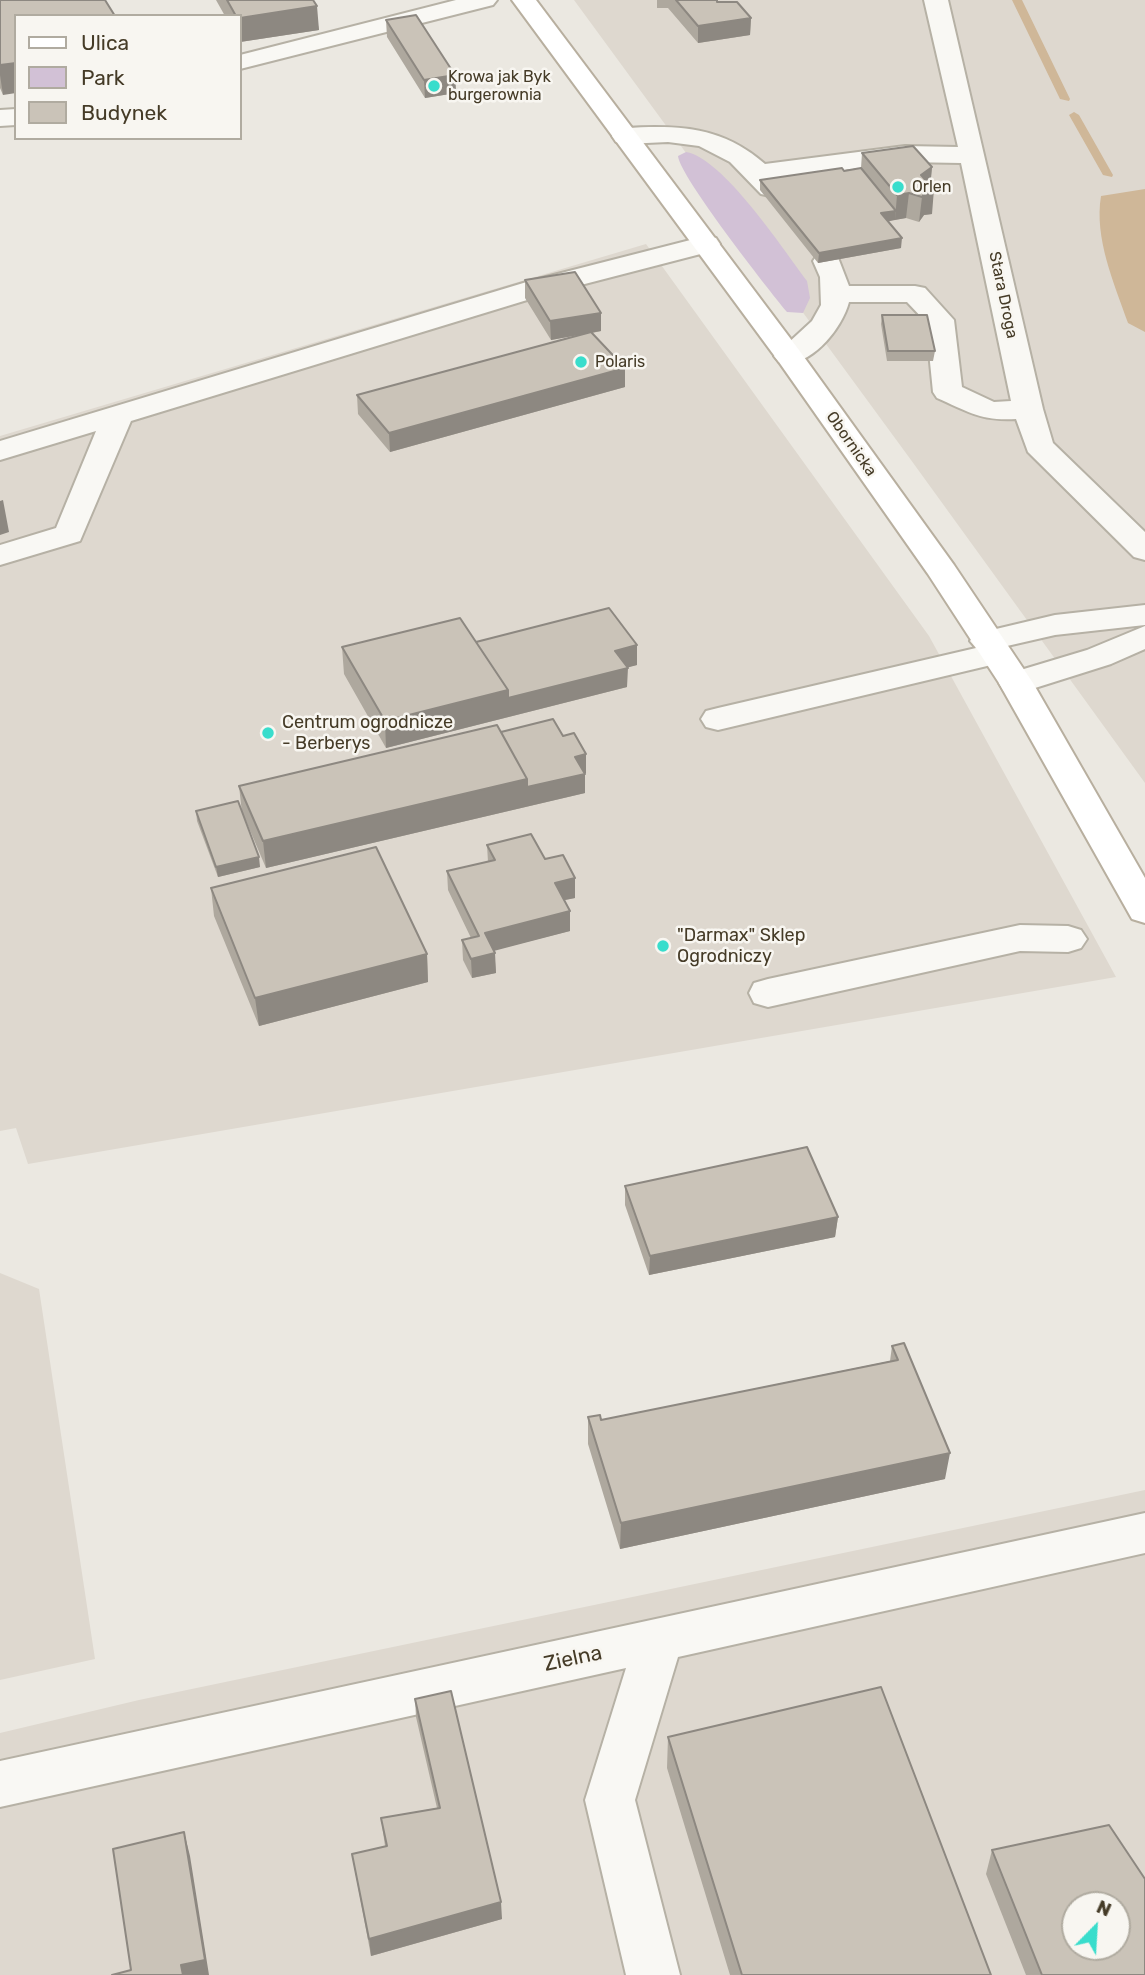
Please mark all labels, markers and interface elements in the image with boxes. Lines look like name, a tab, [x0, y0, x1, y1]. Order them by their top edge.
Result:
legend	[14, 14, 242, 140]
text: Ulica	[81, 30, 129, 55]
text: Park	[81, 65, 125, 90]
place label: Krowa jak Byk burgerownia	[448, 67, 551, 105]
marker: Krowa jak Byk burgerownia	[426, 78, 442, 94]
text: Budynek	[81, 100, 167, 125]
place label: Orlen	[912, 177, 951, 197]
marker: Orlen	[890, 179, 906, 195]
street label: Stara Droga	[984, 250, 1022, 340]
place label: Polaris	[595, 352, 645, 372]
marker: Polaris	[573, 354, 589, 370]
street label: Obornicka	[822, 408, 880, 480]
place label: Centrum ogrodnicze - Berberys	[282, 712, 453, 754]
marker: Centrum ogrodnicze - Berberys	[260, 725, 276, 741]
place label: "Darmax" Sklep Ogrodniczy	[677, 925, 805, 968]
marker: "Darmax" Sklep Ogrodniczy	[655, 938, 671, 954]
street label: Zielna	[542, 1641, 604, 1677]
north arrow	[1061, 1891, 1131, 1961]
text: N	[1093, 1895, 1115, 1921]

